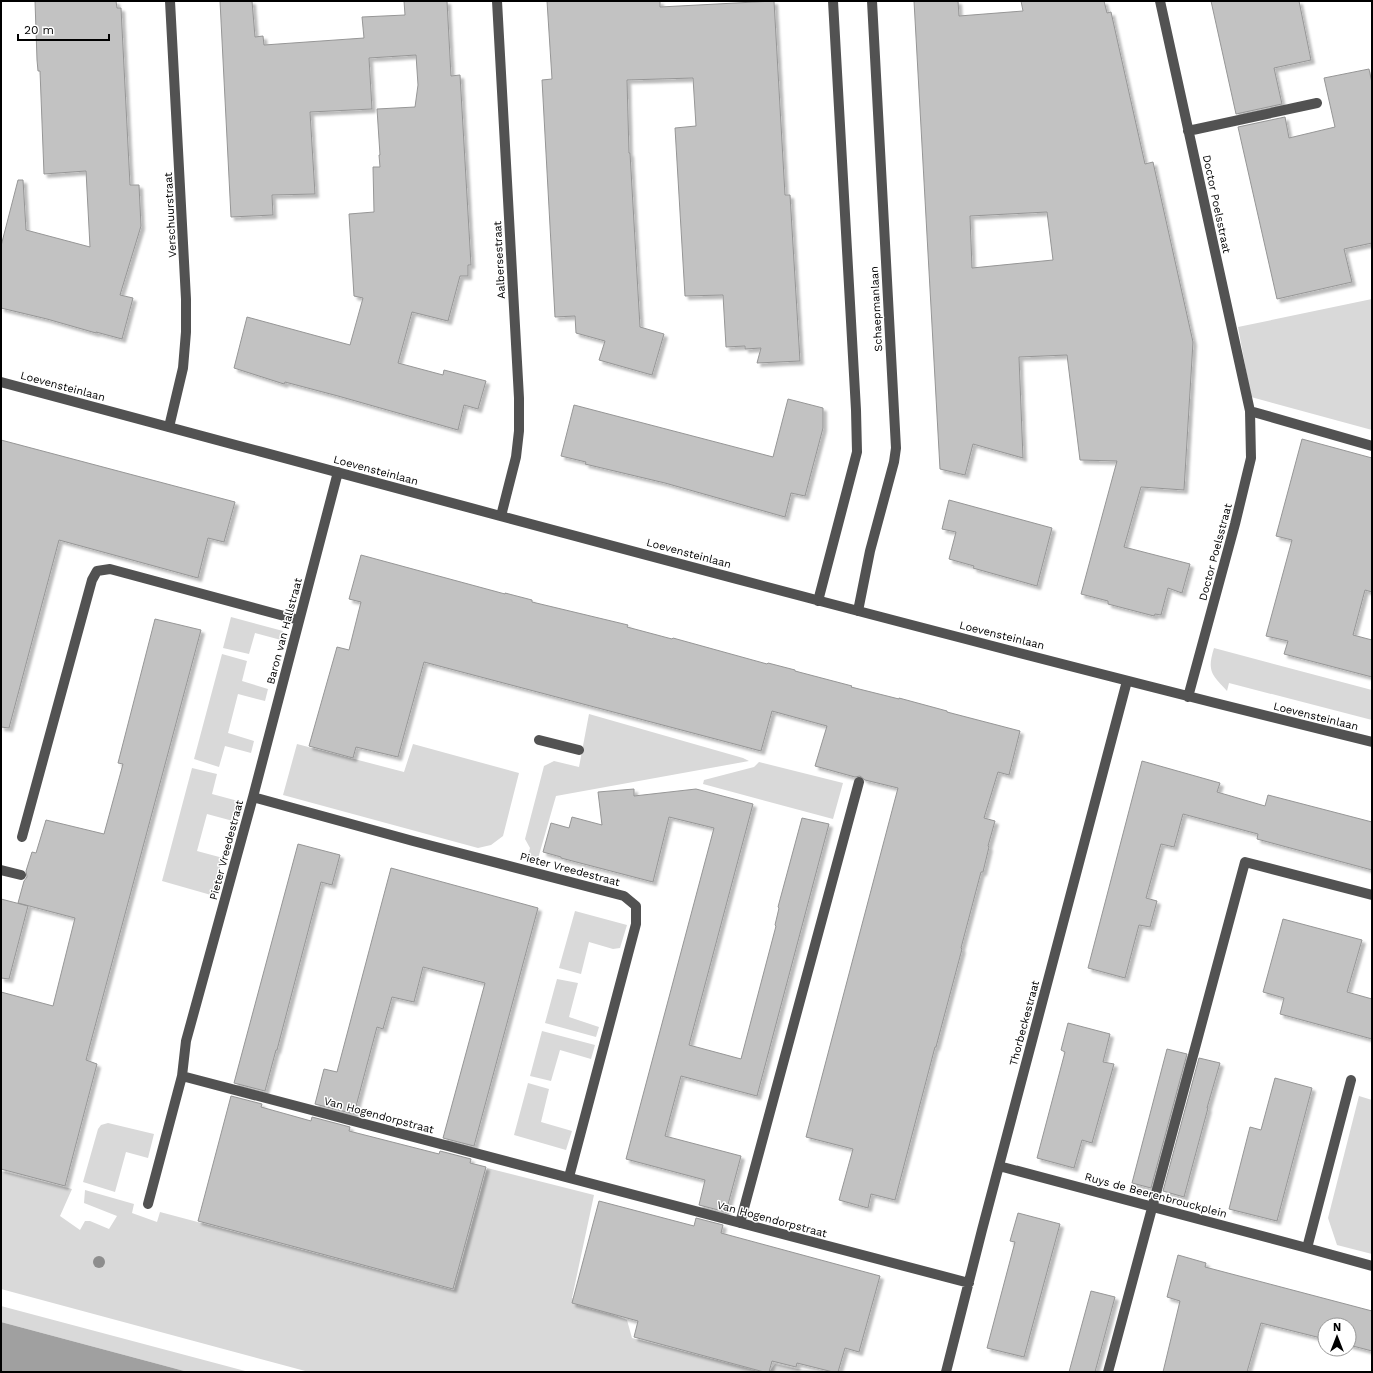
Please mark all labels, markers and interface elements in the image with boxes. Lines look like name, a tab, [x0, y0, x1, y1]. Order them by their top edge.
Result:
scale bar	[18, 16, 109, 42]
text: 20 m	[24, 23, 54, 37]
street label: Doctor Poelsstraat	[1200, 154, 1233, 255]
street label: Verschuurstraat	[162, 172, 179, 258]
street label: Aalbersestraat	[491, 220, 508, 299]
street label: Schaepmanlaan	[868, 266, 885, 352]
street label: Loevensteinlaan	[19, 369, 107, 404]
street label: Loevensteinlaan	[332, 453, 420, 488]
street label: Doctor Poelsstraat	[1196, 502, 1235, 602]
street label: Loevensteinlaan	[645, 536, 733, 571]
street label: Baron van Hallstraat	[264, 576, 305, 686]
street label: Loevensteinlaan	[958, 619, 1046, 652]
street label: Loevensteinlaan	[1272, 700, 1360, 733]
street label: Pieter Vreedestraat	[207, 798, 246, 902]
street label: Pieter Vreedestraat	[518, 850, 622, 889]
street label: Thorbeckestraat	[1007, 979, 1042, 1067]
street label: Van Hogendorpstraat	[322, 1095, 436, 1137]
street label: Ruys de Beerenbrouckplein	[1083, 1170, 1228, 1221]
street label: Van Hogendorpstraat	[715, 1199, 829, 1241]
north arrow	[1317, 1317, 1357, 1357]
text: N	[1333, 1321, 1341, 1334]

